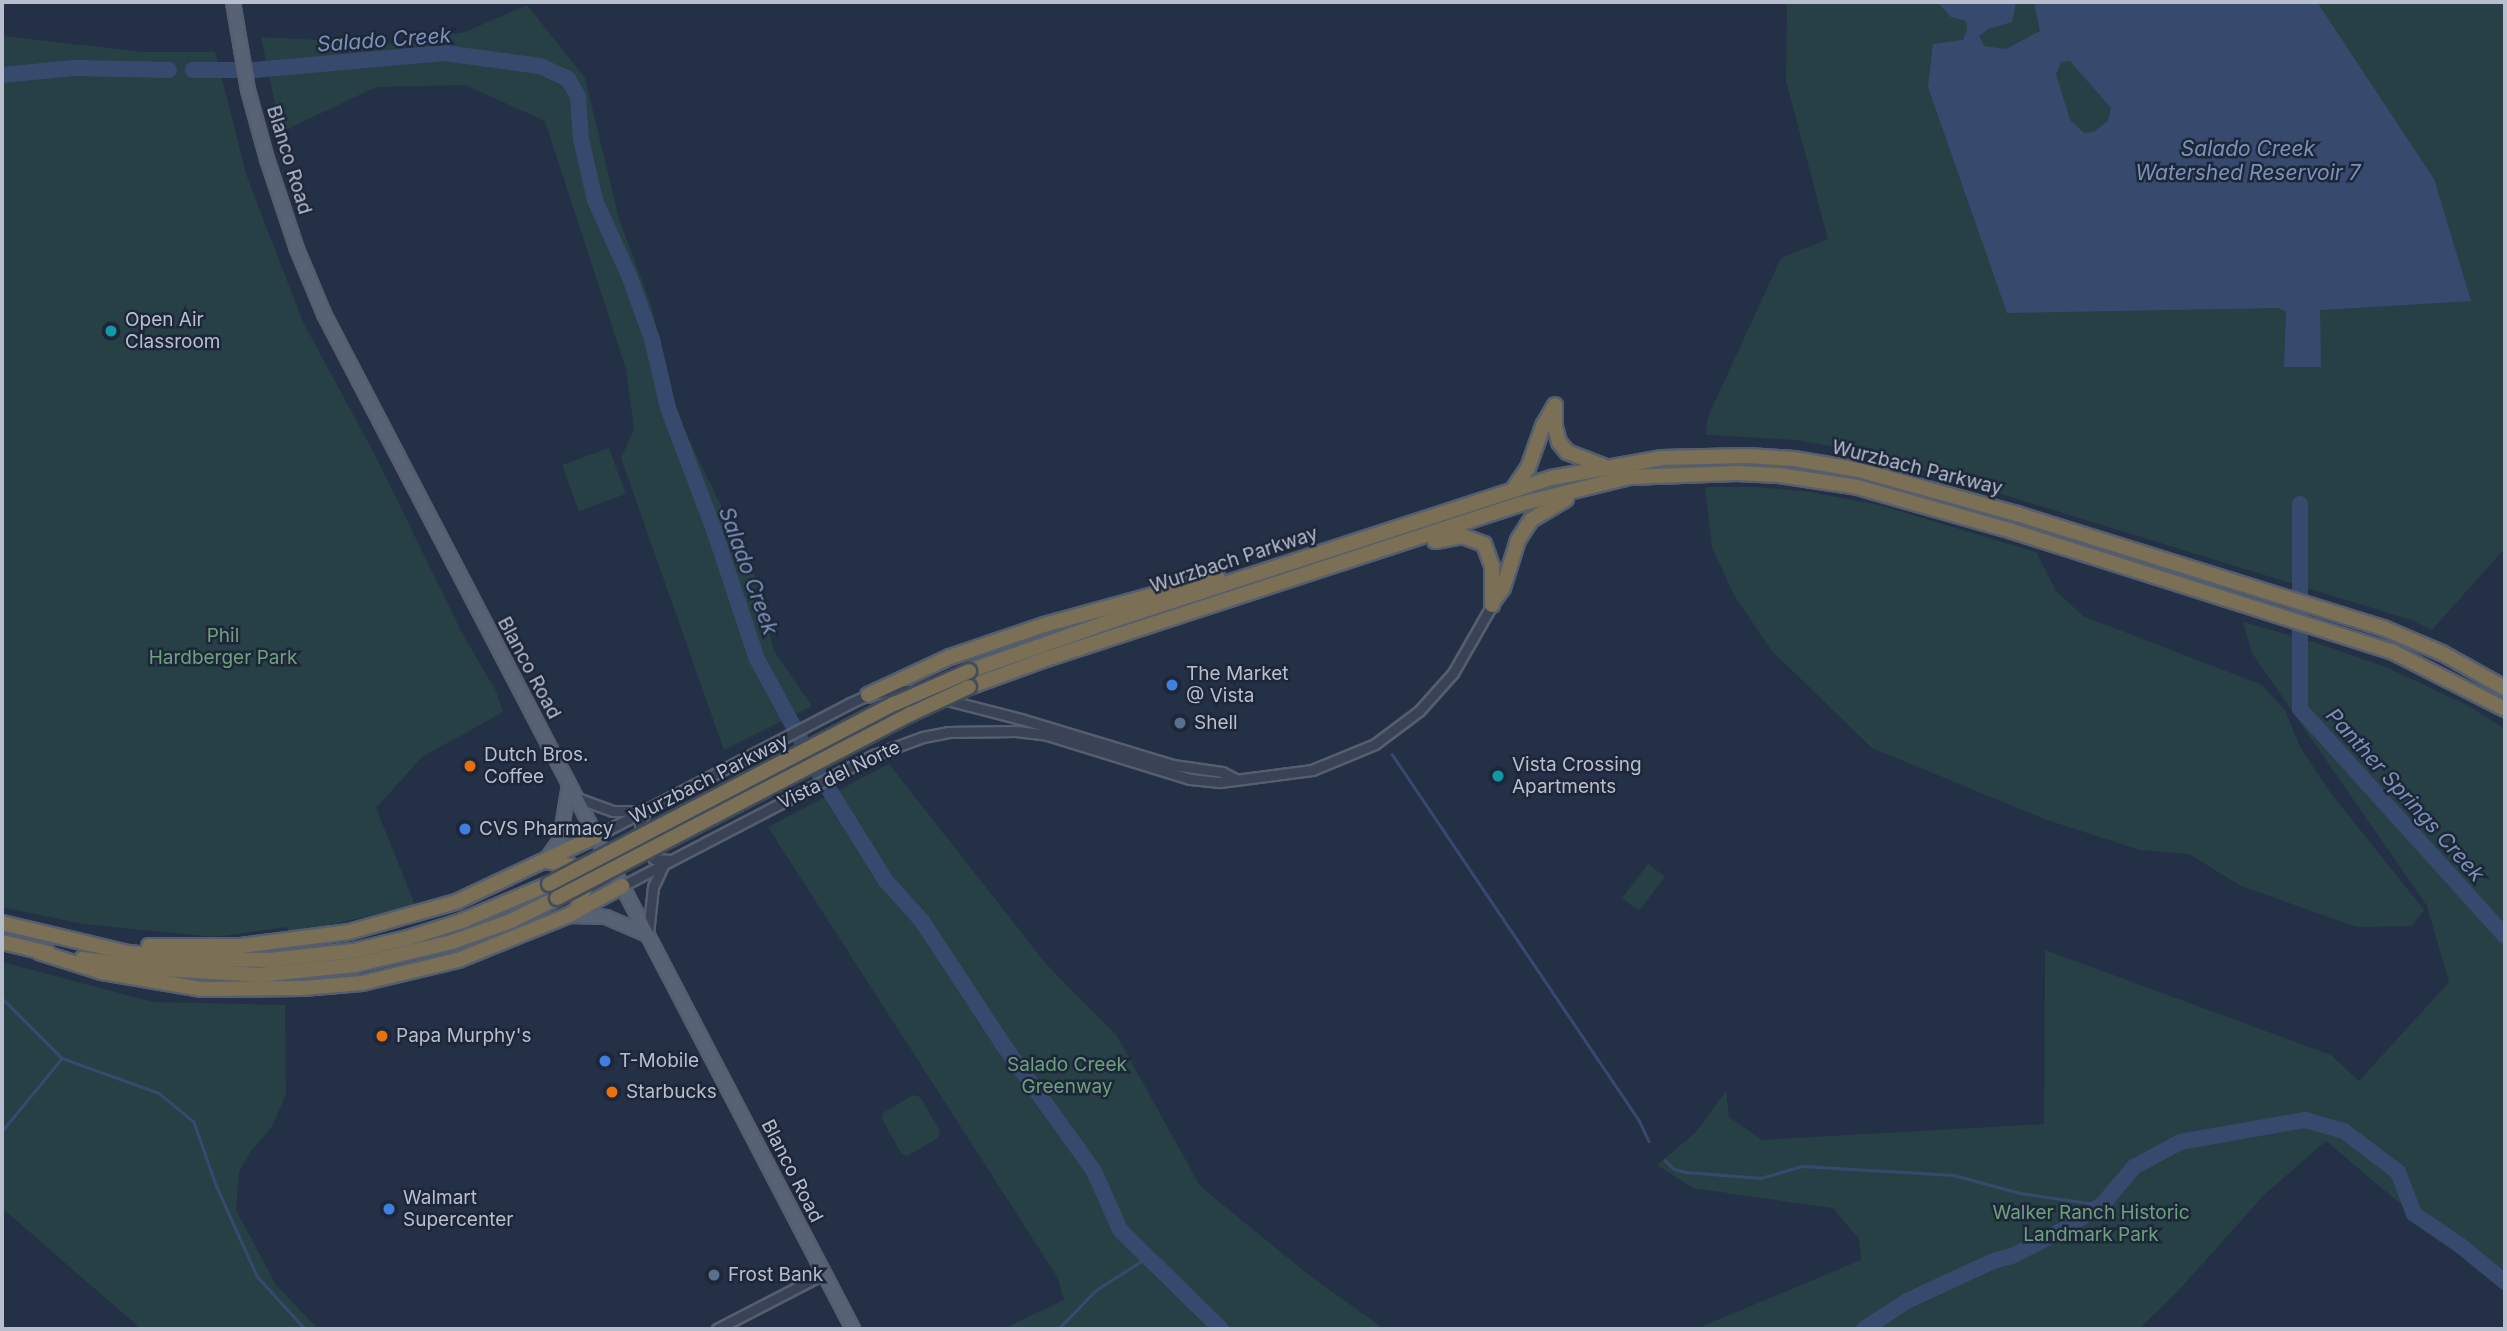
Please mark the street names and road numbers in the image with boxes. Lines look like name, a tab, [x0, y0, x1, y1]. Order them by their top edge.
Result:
street label: Blanco Road	[262, 103, 316, 217]
street label: Wurzbach Parkway	[1829, 436, 2005, 500]
street label: Wurzbach Parkway	[1147, 522, 1321, 598]
street label: Blanco Road	[493, 613, 565, 723]
street label: Wurzbach Parkway	[626, 729, 792, 829]
street label: Vista del Norte	[774, 736, 904, 814]
street label: Blanco Road	[756, 1116, 828, 1226]

